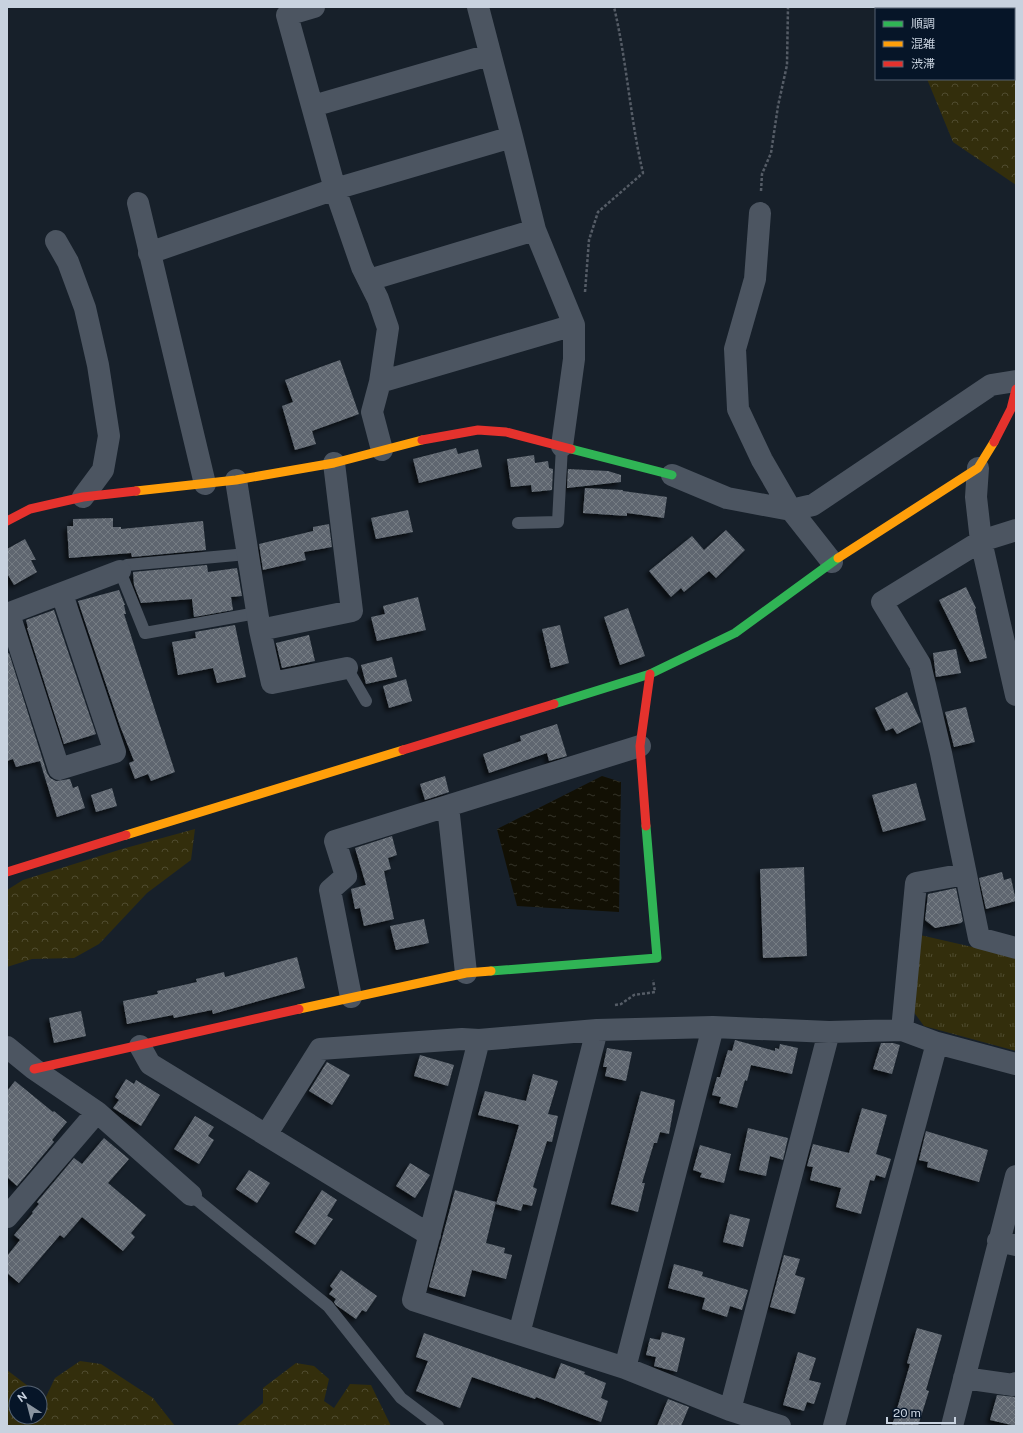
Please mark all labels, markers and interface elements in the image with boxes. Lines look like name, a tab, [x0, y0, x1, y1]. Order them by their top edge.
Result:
legend	[875, 8, 1015, 80]
text: 順調	[911, 17, 935, 31]
text: 混雑	[911, 37, 935, 51]
text: 渋滞	[911, 57, 935, 71]
north arrow	[8, 1385, 48, 1425]
text: N	[15, 1390, 29, 1404]
scale bar	[887, 1399, 955, 1425]
text: 20 m	[893, 1406, 921, 1420]

